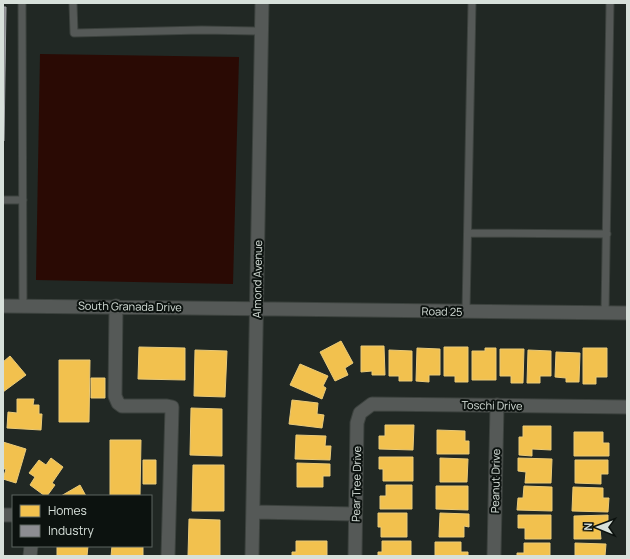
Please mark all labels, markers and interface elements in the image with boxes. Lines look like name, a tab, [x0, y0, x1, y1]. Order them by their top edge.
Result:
street label: Almond Avenue	[249, 239, 265, 318]
street label: South Granada Drive	[78, 298, 183, 314]
street label: Road 25	[421, 303, 463, 319]
street label: Toschi Drive	[461, 397, 523, 413]
street label: Pear Tree Drive	[348, 445, 364, 522]
street label: Peanut Drive	[487, 448, 503, 513]
legend	[12, 495, 152, 547]
text: Homes	[48, 502, 87, 519]
north arrow	[578, 507, 618, 547]
text: Industry	[48, 522, 94, 539]
text: N	[580, 523, 595, 531]

